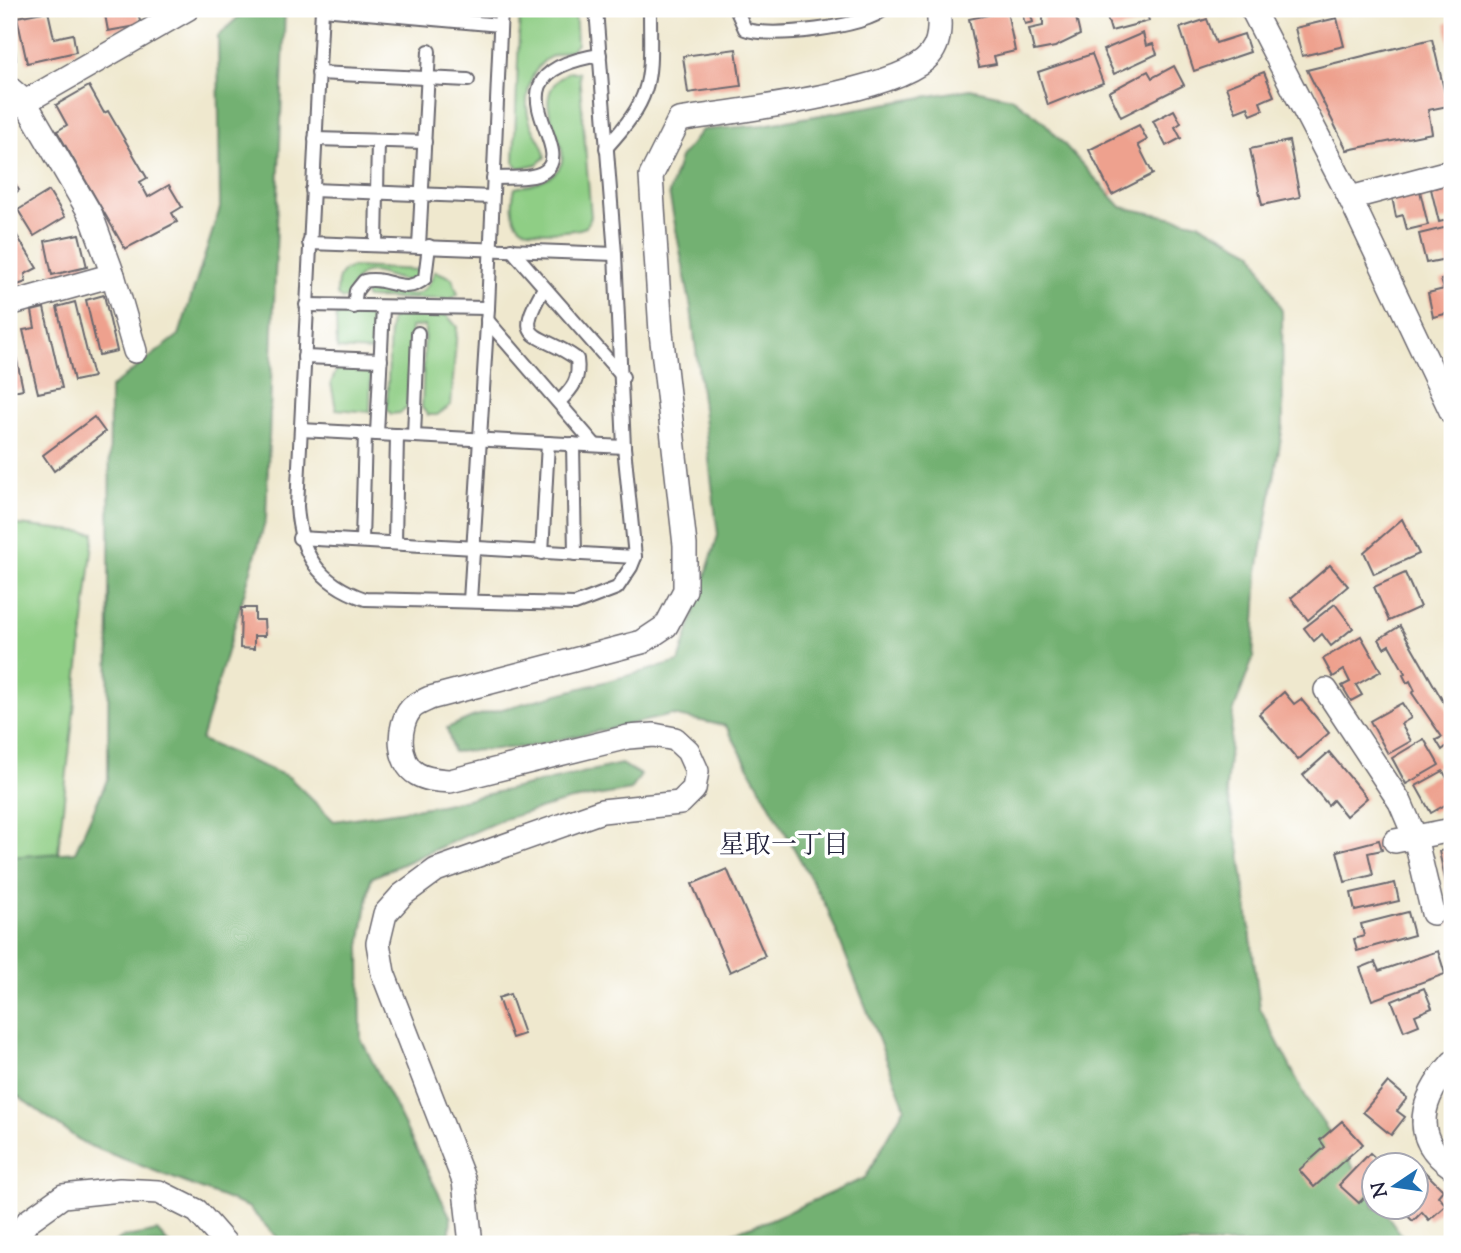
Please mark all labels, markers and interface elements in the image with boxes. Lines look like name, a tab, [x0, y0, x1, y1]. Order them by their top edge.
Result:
district label: 星取一丁目	[719, 828, 849, 865]
north arrow	[1360, 1152, 1430, 1222]
text: N	[1366, 1179, 1396, 1200]

